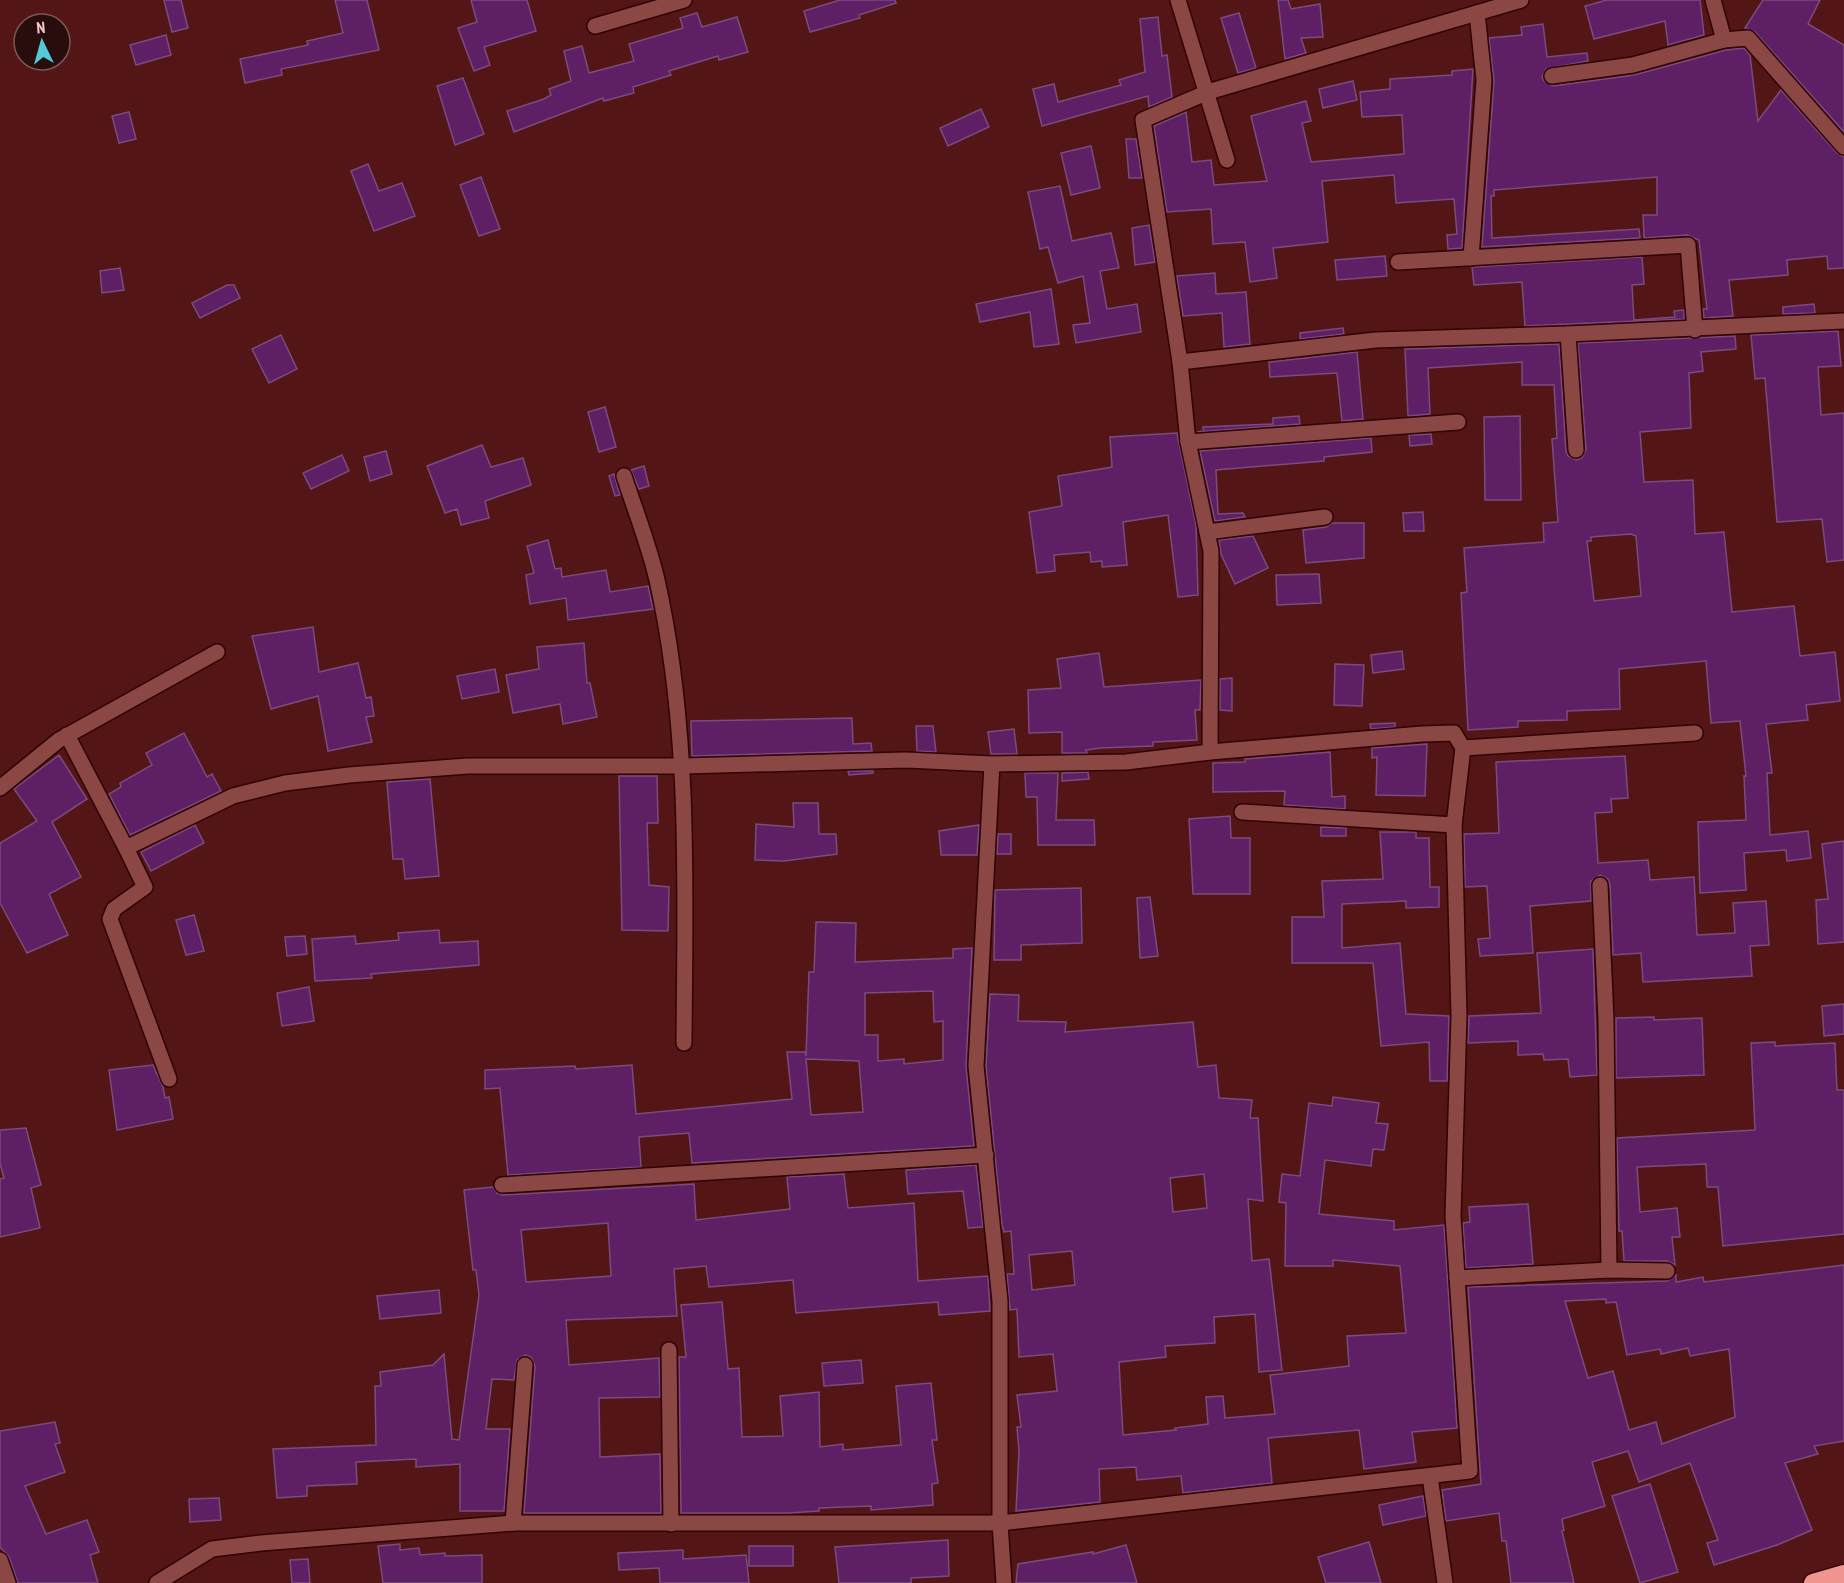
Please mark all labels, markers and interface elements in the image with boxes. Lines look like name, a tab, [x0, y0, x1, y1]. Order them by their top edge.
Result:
north arrow	[12, 12, 72, 72]
text: N	[36, 17, 46, 37]

